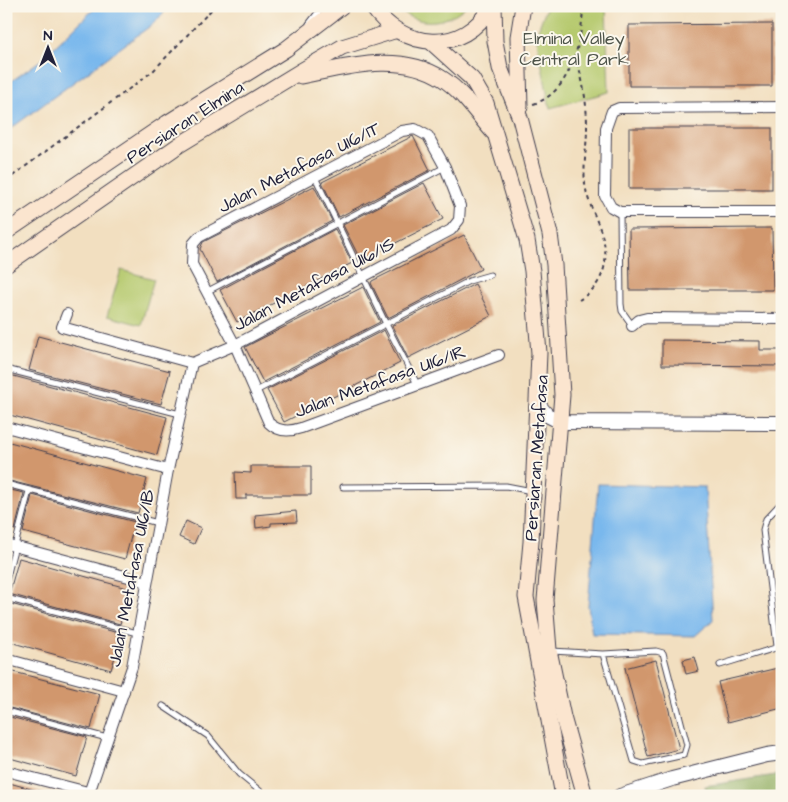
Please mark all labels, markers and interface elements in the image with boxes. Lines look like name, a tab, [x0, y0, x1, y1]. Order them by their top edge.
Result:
north arrow	[22, 22, 72, 72]
text: N	[44, 26, 53, 46]
park label: Elmina Valley Central Park	[519, 26, 629, 72]
street label: Persiaran Elmina	[122, 75, 249, 170]
street label: Jalan Metafasa U16/1T	[214, 115, 385, 219]
street label: Jalan Metafasa U16/1S	[229, 231, 399, 337]
street label: Jalan Metafasa U16/1R	[291, 339, 469, 424]
street label: Persiaran Metafasa	[518, 374, 555, 542]
street label: Jalan Metafasa U16/1B	[102, 487, 161, 669]

